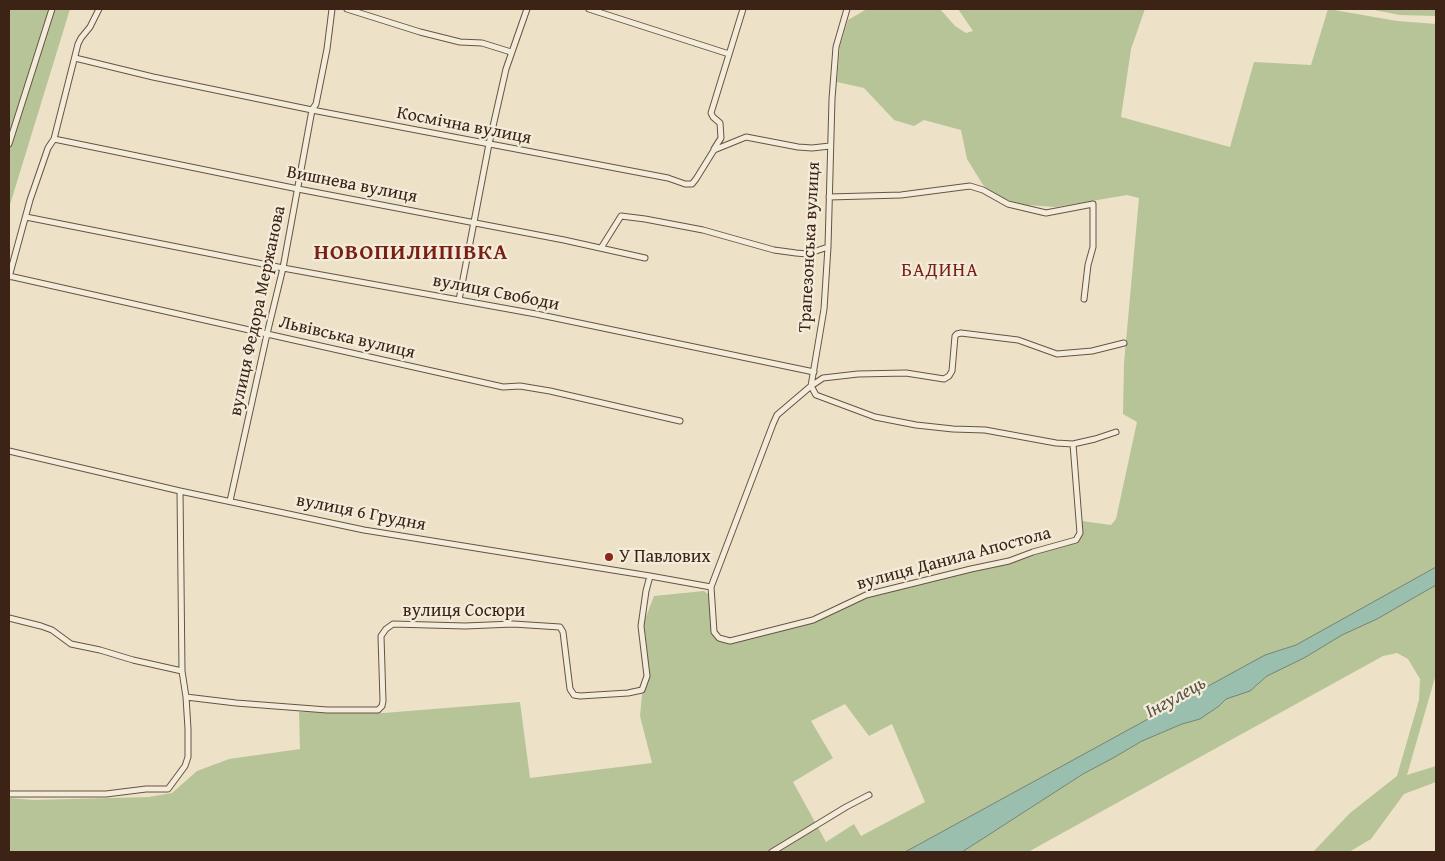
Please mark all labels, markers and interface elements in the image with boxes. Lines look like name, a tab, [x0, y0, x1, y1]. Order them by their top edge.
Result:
street label: Космічна вулиця	[395, 102, 533, 150]
street label: Трапезонська вулиця	[795, 161, 825, 333]
street label: Вишнева вулиця	[285, 162, 419, 208]
street label: вулиця Федора Мержанова	[225, 204, 291, 418]
district label: НОВОПИЛИПІВКА	[312, 240, 510, 266]
district label: БАДИНА	[901, 260, 979, 282]
street label: вулиця Свободи	[431, 270, 561, 316]
street label: Львівська вулиця	[277, 312, 417, 364]
street label: вулиця 6 Грудня	[294, 490, 428, 536]
street label: вулиця Данила Апостола	[855, 523, 1053, 595]
place label: У Павлових	[619, 546, 711, 568]
marker: У Павлових	[603, 551, 615, 563]
street label: вулиця Сосюри	[403, 600, 525, 622]
water label: Інгулець	[1142, 672, 1210, 724]

